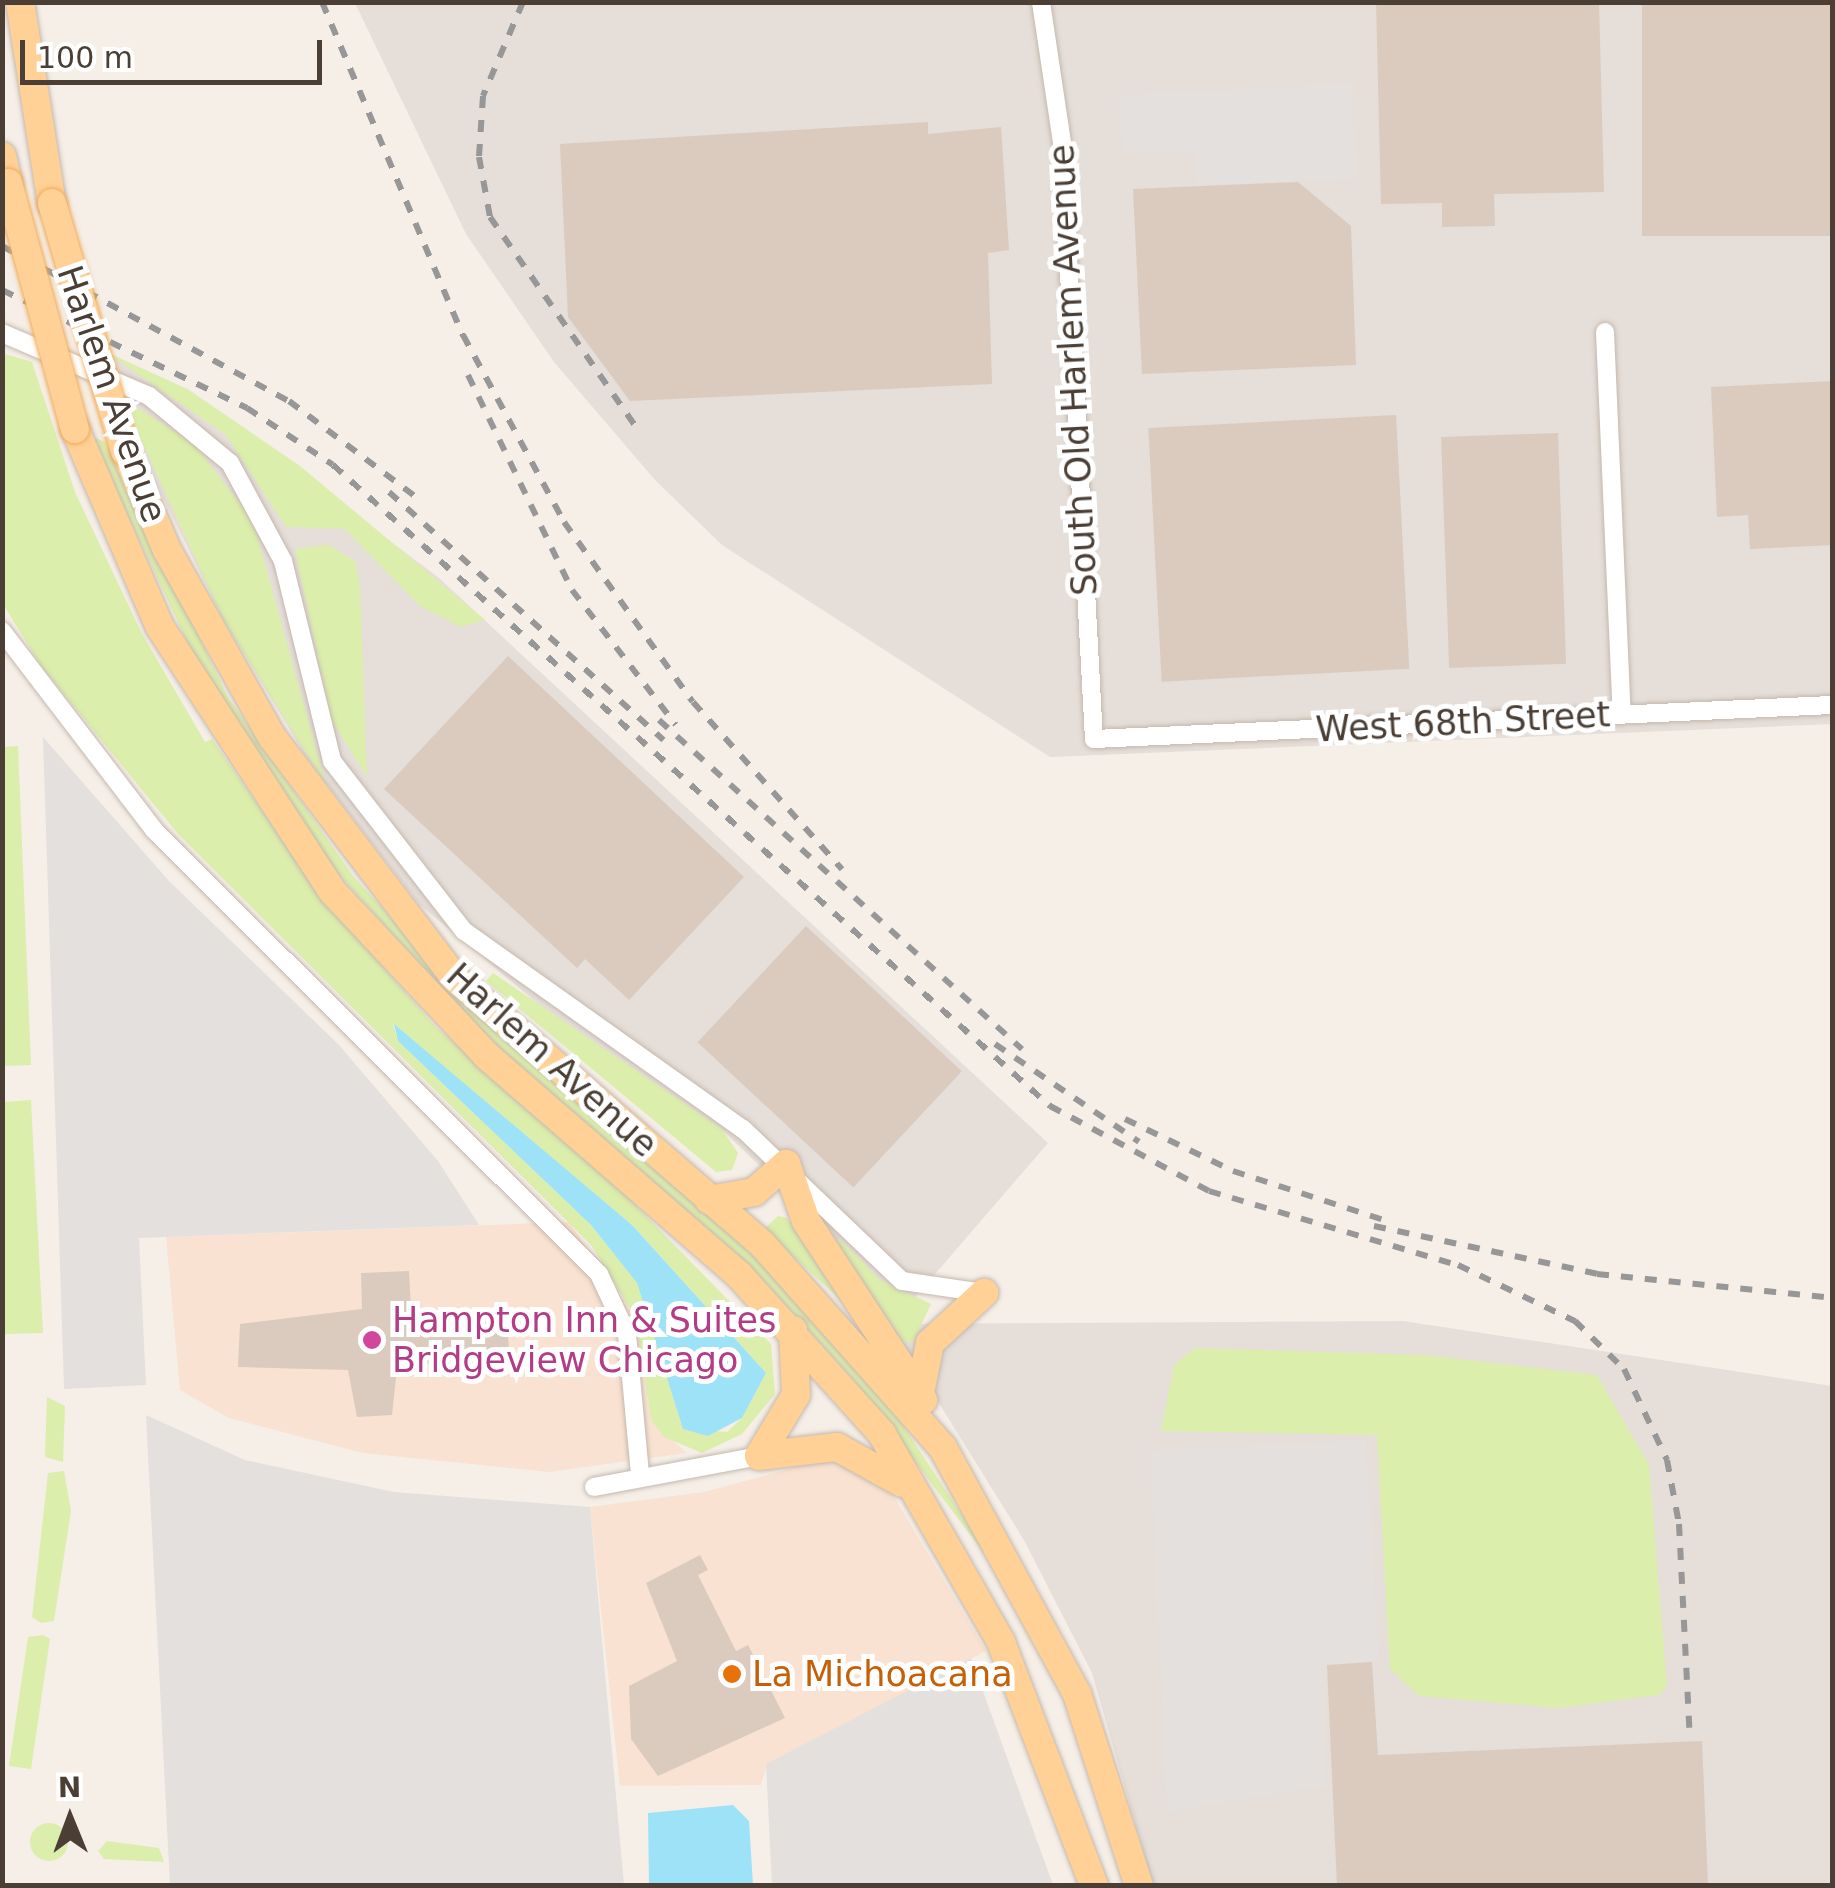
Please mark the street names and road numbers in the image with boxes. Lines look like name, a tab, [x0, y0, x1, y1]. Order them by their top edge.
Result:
street label: South Old Harlem Avenue	[1040, 143, 1106, 597]
street label: Harlem Avenue	[48, 260, 176, 528]
street label: West 68th Street	[1315, 693, 1611, 751]
street label: Harlem Avenue	[438, 955, 666, 1165]

